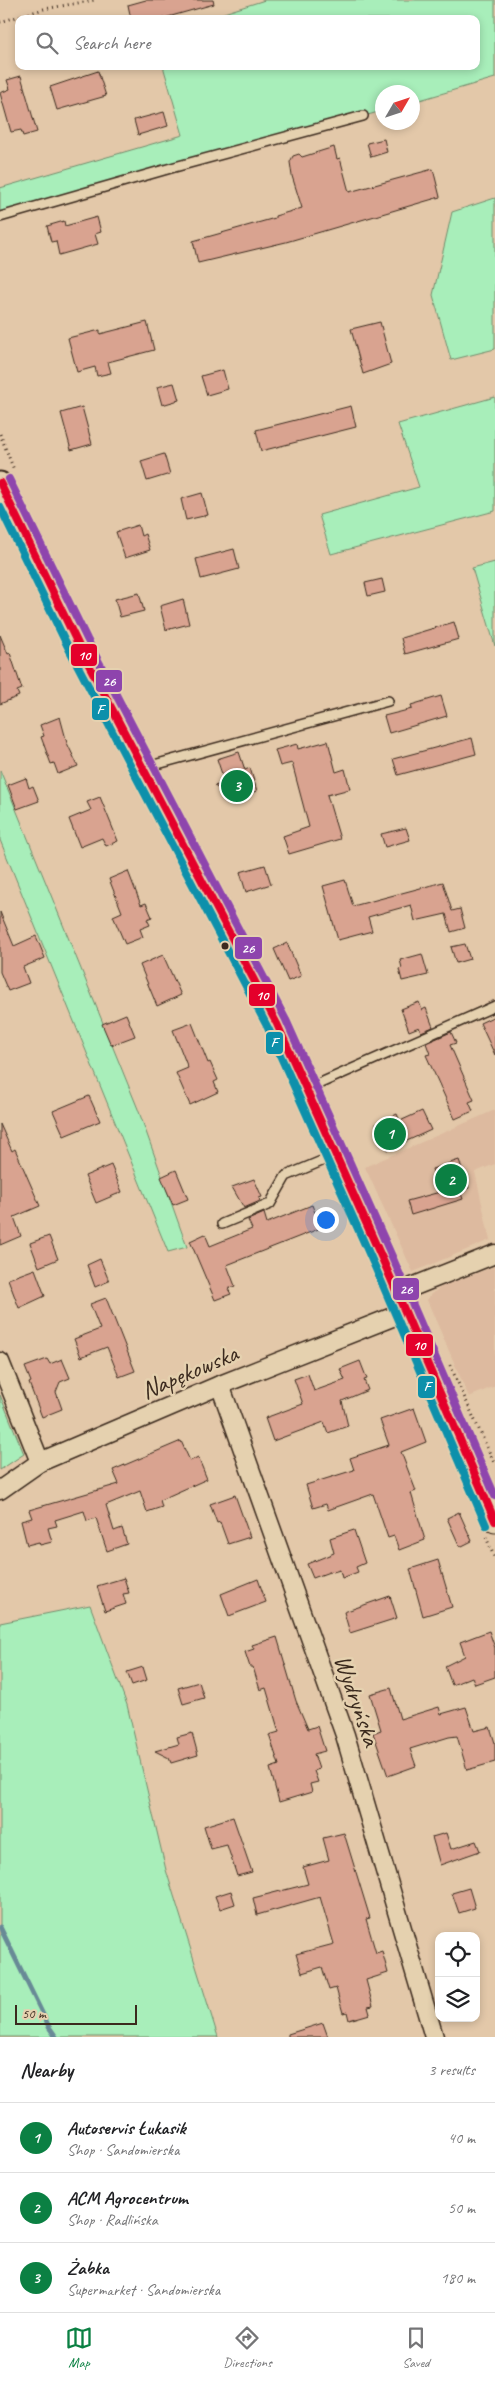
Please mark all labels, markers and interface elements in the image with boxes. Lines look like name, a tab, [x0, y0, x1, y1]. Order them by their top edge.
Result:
search box	[15, 15, 480, 70]
icon: search	[33, 29, 61, 57]
text: Search here	[73, 31, 150, 55]
north arrow	[375, 85, 420, 130]
line badge: 10	[70, 643, 98, 667]
text: 10	[78, 647, 92, 664]
line badge: 26	[95, 669, 123, 693]
text: 26	[103, 673, 117, 690]
line badge: F	[91, 697, 110, 721]
text: F	[97, 701, 107, 718]
pin: 3	[221, 767, 253, 805]
line badge: 26	[234, 936, 263, 960]
text: 26	[242, 940, 256, 957]
unlabelled marker	[220, 941, 230, 951]
line badge: 10	[248, 983, 276, 1007]
text: 10	[256, 987, 270, 1004]
line badge: F	[265, 1031, 284, 1055]
text: F	[271, 1034, 281, 1051]
pin: 1	[374, 1115, 406, 1153]
pin: 2	[435, 1161, 467, 1199]
your location	[313, 1207, 339, 1233]
line badge: 26	[392, 1277, 420, 1301]
text: 26	[400, 1281, 414, 1298]
line badge: 10	[405, 1333, 434, 1357]
street label: Napękowska	[136, 1336, 245, 1407]
text: 10	[413, 1337, 427, 1354]
line badge: F	[417, 1375, 436, 1399]
text: F	[424, 1378, 434, 1395]
street label: Wydryńska	[327, 1651, 388, 1752]
map controls	[435, 1932, 480, 2022]
button: locate	[435, 1932, 480, 1977]
button: layers	[435, 1977, 480, 2022]
scale bar	[15, 2002, 138, 2025]
text: 50 m	[22, 2005, 46, 2022]
text: Nearby	[20, 2057, 73, 2083]
text: 3 results	[428, 2060, 475, 2080]
text: Autoservis Łukasik	[67, 2116, 186, 2140]
text: 1	[32, 2128, 40, 2148]
text: 40 m	[448, 2128, 475, 2148]
text: Shop · Sandomierska	[67, 2140, 179, 2160]
text: ACM Agrocentrum	[67, 2186, 187, 2210]
text: 2	[32, 2198, 40, 2218]
text: 50 m	[448, 2198, 475, 2218]
text: Shop · Radlińska	[67, 2210, 158, 2230]
text: Żabka	[67, 2256, 109, 2280]
text: 3	[32, 2268, 40, 2288]
text: 180 m	[441, 2268, 475, 2288]
text: Supermarket · Sandomierska	[67, 2280, 220, 2300]
tab: Map	[65, 2324, 93, 2371]
tab: Directions	[223, 2324, 272, 2371]
tab: Saved	[402, 2324, 430, 2371]

